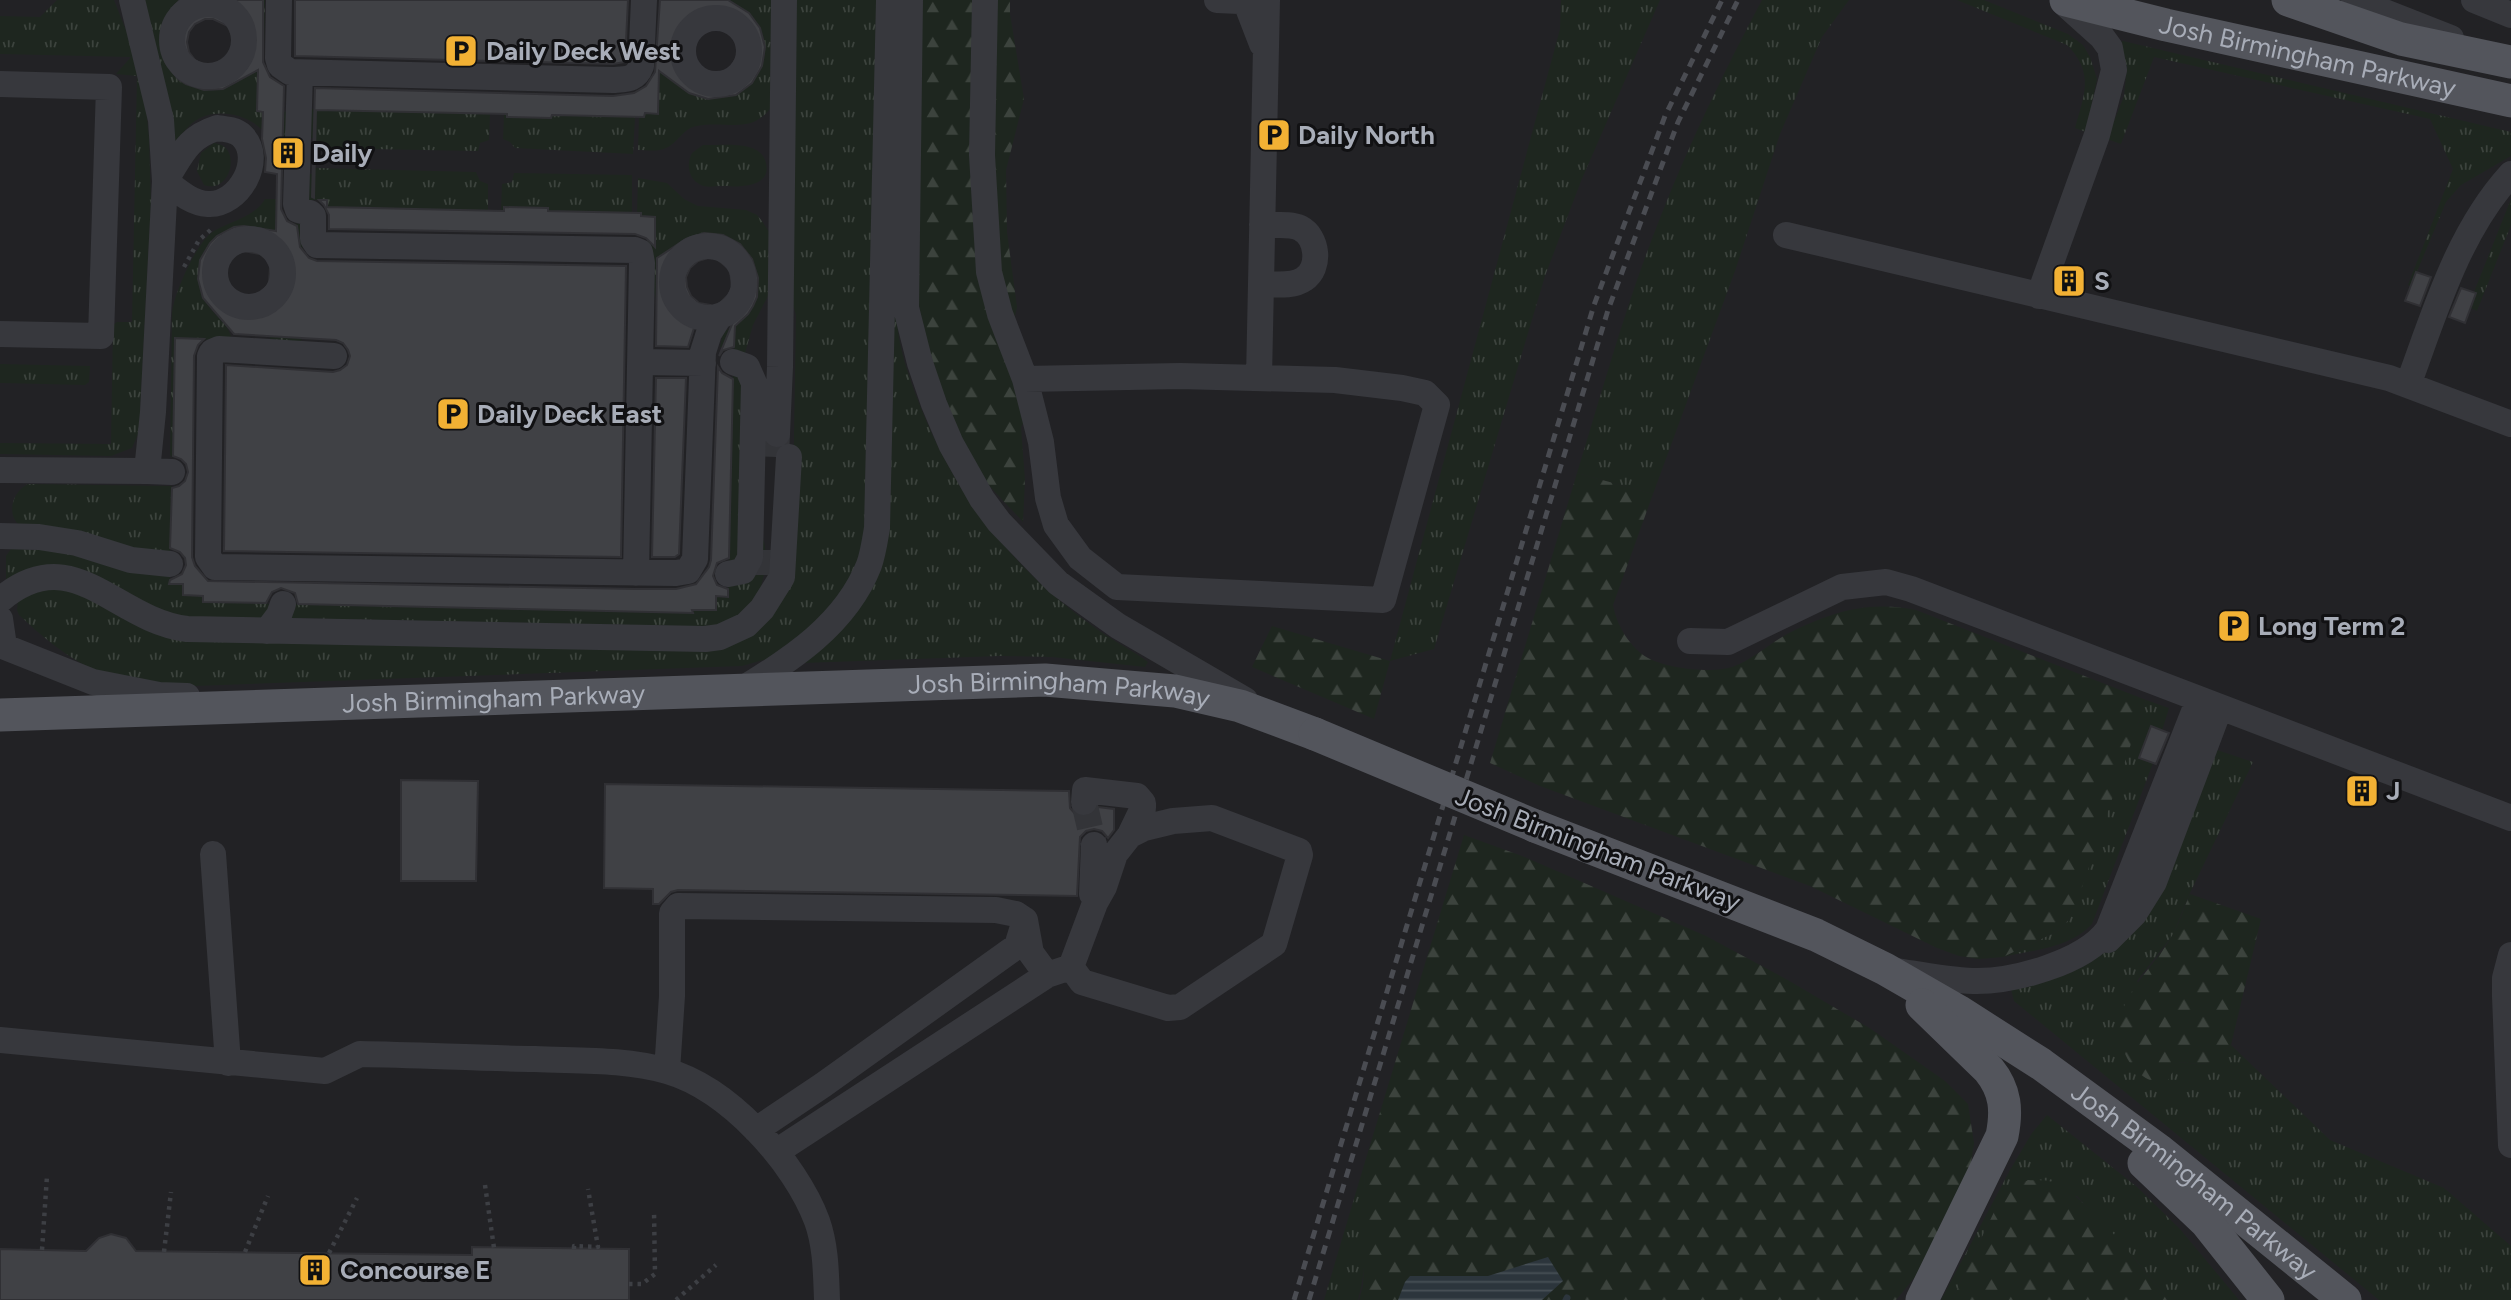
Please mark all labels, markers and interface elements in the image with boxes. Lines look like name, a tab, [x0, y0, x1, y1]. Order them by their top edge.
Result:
street label: Josh Birmingham Parkway	[2156, 8, 2459, 104]
parking icon: Daily Deck West	[442, 32, 480, 70]
place label: Daily Deck West	[486, 35, 681, 67]
parking icon: Daily North	[1255, 116, 1293, 154]
place label: Daily North	[1298, 119, 1435, 151]
building icon: Daily	[269, 134, 307, 172]
place label: Daily	[312, 137, 372, 169]
building icon: S	[2050, 262, 2088, 300]
place label: S	[2094, 265, 2110, 297]
parking icon: Daily Deck East	[434, 395, 472, 433]
place label: Daily Deck East	[477, 398, 662, 430]
parking icon: Long Term 2	[2215, 607, 2253, 645]
place label: Long Term 2	[2258, 610, 2405, 642]
street label: Josh Birmingham Parkway	[907, 664, 1213, 715]
street label: Josh Birmingham Parkway	[342, 677, 646, 720]
building icon: J	[2343, 772, 2381, 810]
place label: J	[2386, 775, 2400, 807]
street label: Josh Birmingham Parkway	[1451, 780, 1745, 918]
street label: Josh Birmingham Parkway	[2065, 1076, 2324, 1287]
building icon: Concourse E	[296, 1251, 334, 1289]
place label: Concourse E	[340, 1254, 491, 1286]

